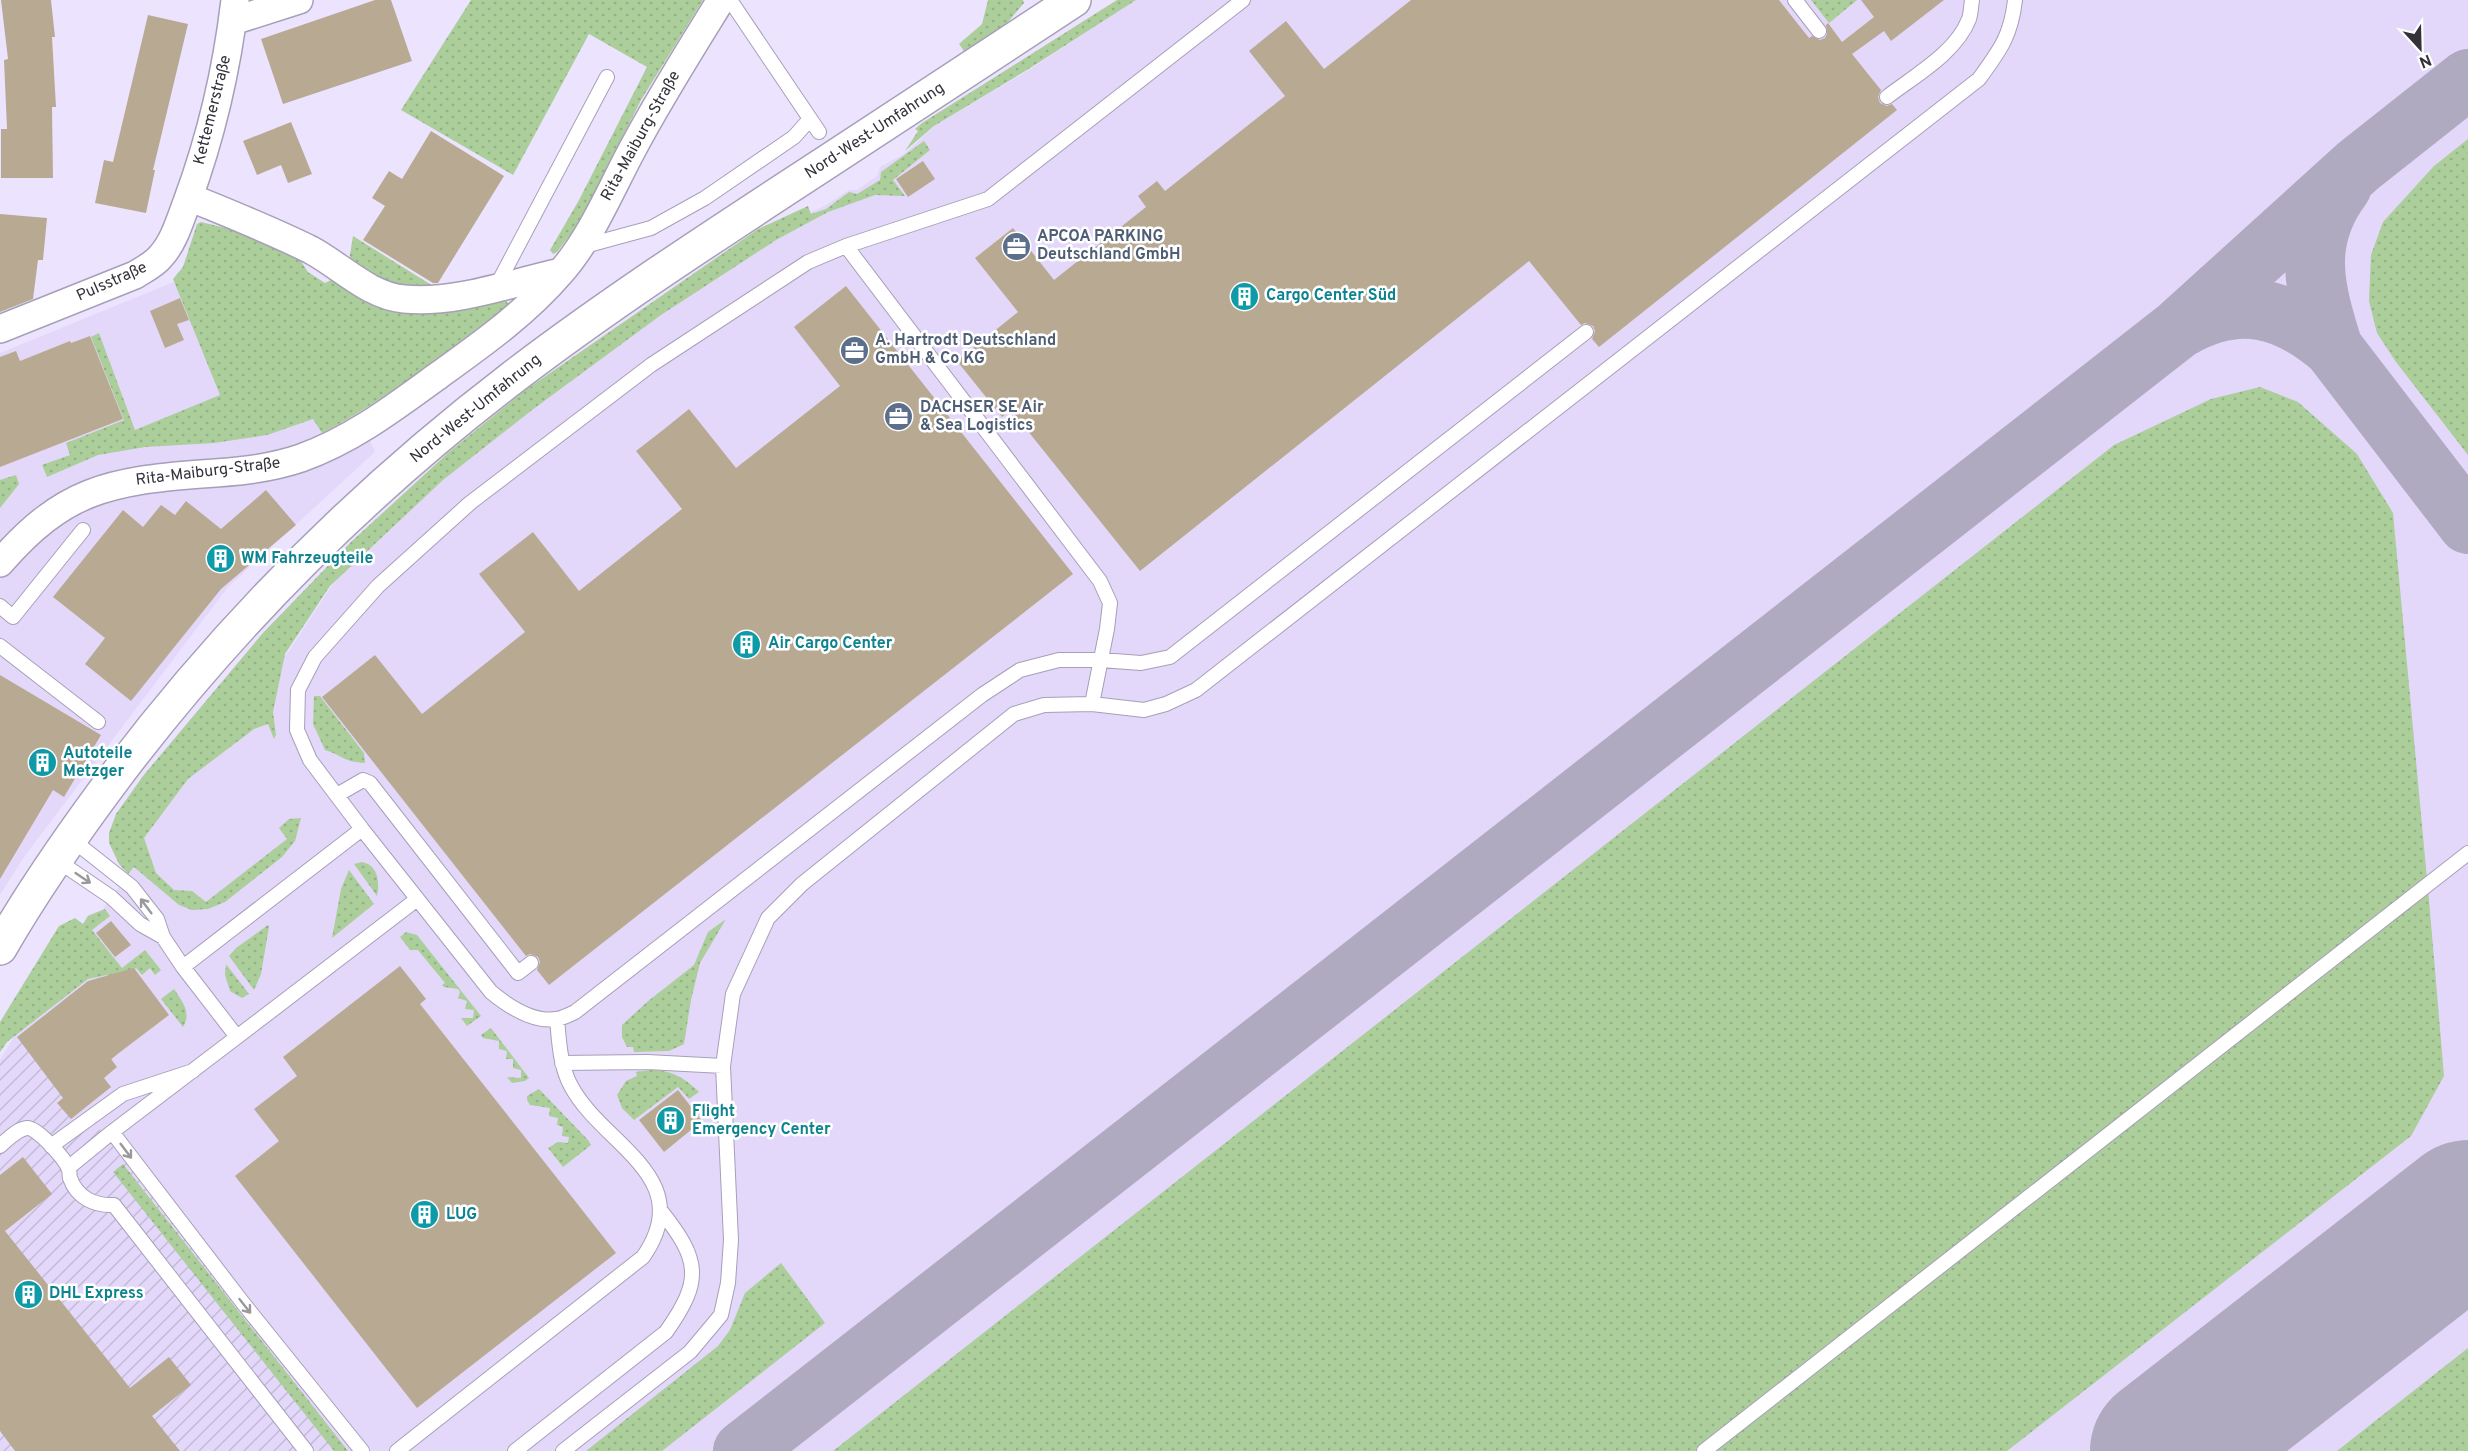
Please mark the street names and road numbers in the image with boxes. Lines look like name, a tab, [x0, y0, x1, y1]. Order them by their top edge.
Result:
street label: Kettemerstraße	[190, 53, 236, 167]
street label: Rita-Maiburg-Straße	[597, 67, 685, 205]
street label: Nord-West-Umfahrung	[801, 78, 949, 184]
street label: Pulsstraße	[74, 258, 150, 306]
street label: Nord-West-Umfahrung	[406, 350, 546, 468]
street label: Rita-Maiburg-Straße	[134, 453, 282, 491]

